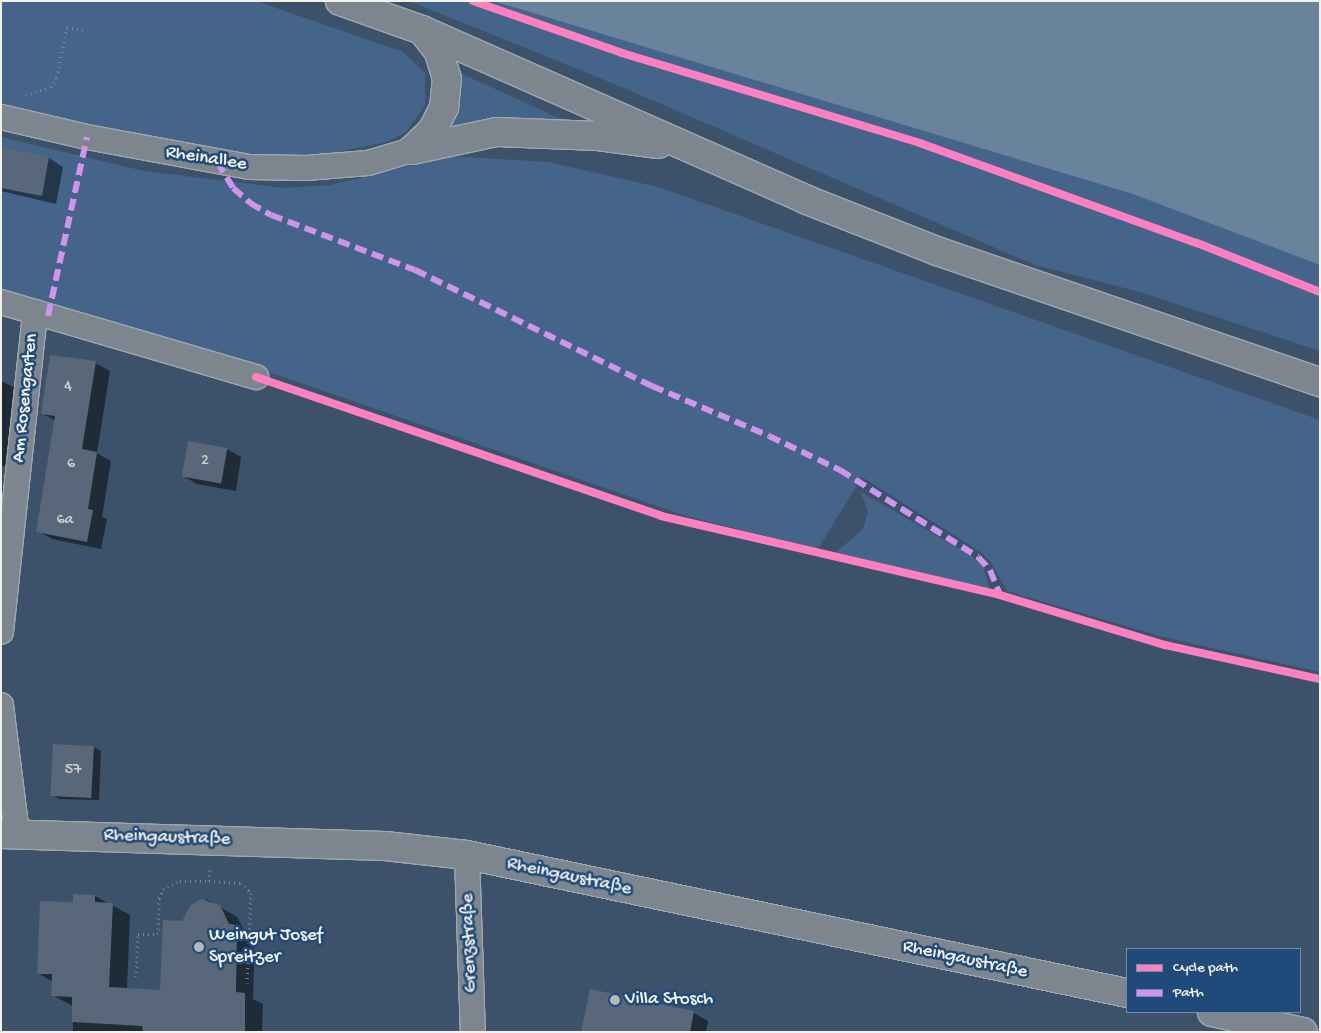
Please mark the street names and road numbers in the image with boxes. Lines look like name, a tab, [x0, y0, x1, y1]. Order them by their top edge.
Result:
street label: Rheinallee	[164, 141, 248, 177]
street label: Am Rosengarten	[8, 332, 44, 464]
street label: Rheingaustraße	[103, 824, 231, 852]
street label: Rheingaustraße	[505, 853, 633, 901]
street label: Grenzstraße	[457, 893, 483, 993]
street label: Rheingaustraße	[901, 936, 1029, 984]

